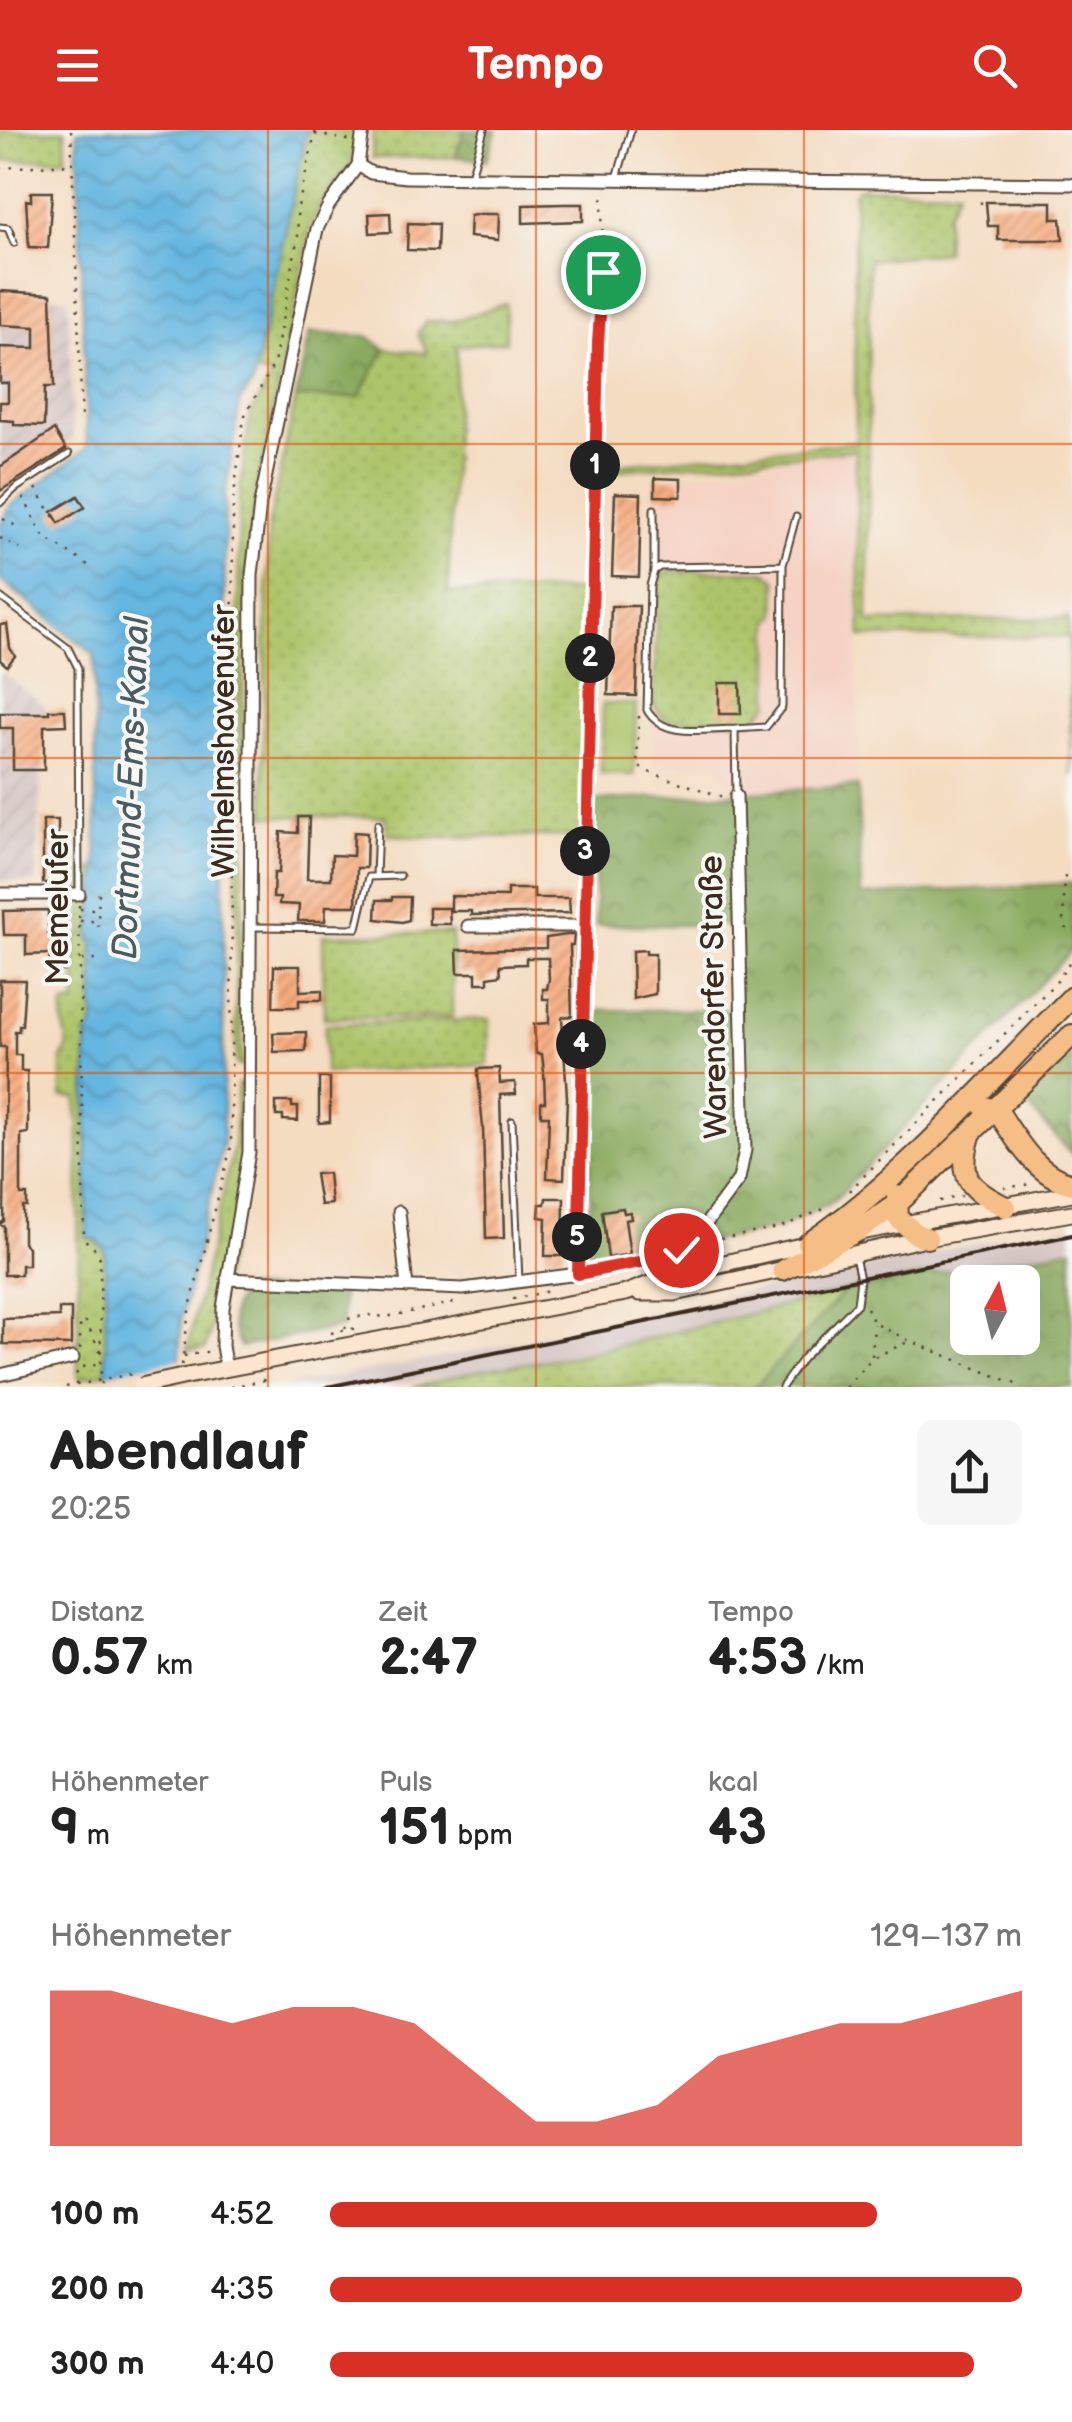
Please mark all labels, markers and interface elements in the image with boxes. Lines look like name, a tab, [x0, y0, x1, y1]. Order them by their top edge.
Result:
icon: menu	[50, 38, 105, 93]
text: Tempo	[468, 38, 604, 93]
icon: search	[967, 38, 1022, 93]
pin	[561, 230, 646, 315]
icon: arrive	[576, 245, 631, 300]
pin: 1	[570, 440, 620, 490]
text: 1	[589, 448, 601, 481]
street label: Wilhelmshavenufer	[205, 604, 244, 878]
water label: Dortmund-Ems-Kanal	[104, 615, 159, 960]
pin: 2	[565, 633, 615, 683]
text: 2	[582, 641, 598, 674]
pin: 3	[560, 826, 610, 876]
street label: Memelufer	[39, 828, 78, 985]
text: 3	[577, 834, 593, 867]
street label: Warendorfer Straße	[693, 855, 736, 1139]
pin: 4	[556, 1019, 606, 1069]
text: 4	[573, 1027, 589, 1060]
pin	[639, 1208, 724, 1293]
pin: 5	[552, 1212, 602, 1262]
text: 5	[569, 1220, 585, 1253]
icon: check	[654, 1223, 709, 1278]
north arrow	[950, 1265, 1040, 1355]
map controls	[950, 1265, 1040, 1355]
text: Abendlauf	[50, 1419, 307, 1486]
button: share	[917, 1420, 1022, 1525]
text: 20:25	[50, 1490, 131, 1529]
text: Distanz	[50, 1596, 144, 1629]
text: Zeit	[379, 1596, 428, 1629]
text: Tempo	[708, 1596, 794, 1629]
text: 0.57	[50, 1629, 149, 1689]
text: 2:47	[379, 1629, 478, 1689]
text: 4:53	[708, 1629, 808, 1689]
text: km	[149, 1649, 193, 1682]
text: /km	[808, 1649, 865, 1682]
text: Höhenmeter	[50, 1766, 208, 1799]
text: Puls	[379, 1766, 432, 1799]
text: kcal	[708, 1766, 758, 1799]
text: 9	[50, 1799, 79, 1859]
text: 151	[379, 1799, 450, 1859]
text: 43	[708, 1799, 767, 1859]
text: m	[79, 1819, 110, 1852]
text: bpm	[450, 1819, 513, 1852]
text: Höhenmeter	[50, 1917, 231, 1956]
text: 129–137 m	[870, 1917, 1022, 1956]
text: 100 m	[50, 2195, 139, 2234]
text: 4:52	[210, 2195, 273, 2234]
text: 200 m	[50, 2270, 144, 2309]
text: 4:35	[210, 2270, 274, 2309]
text: 300 m	[50, 2345, 145, 2384]
text: 4:40	[210, 2345, 274, 2384]

